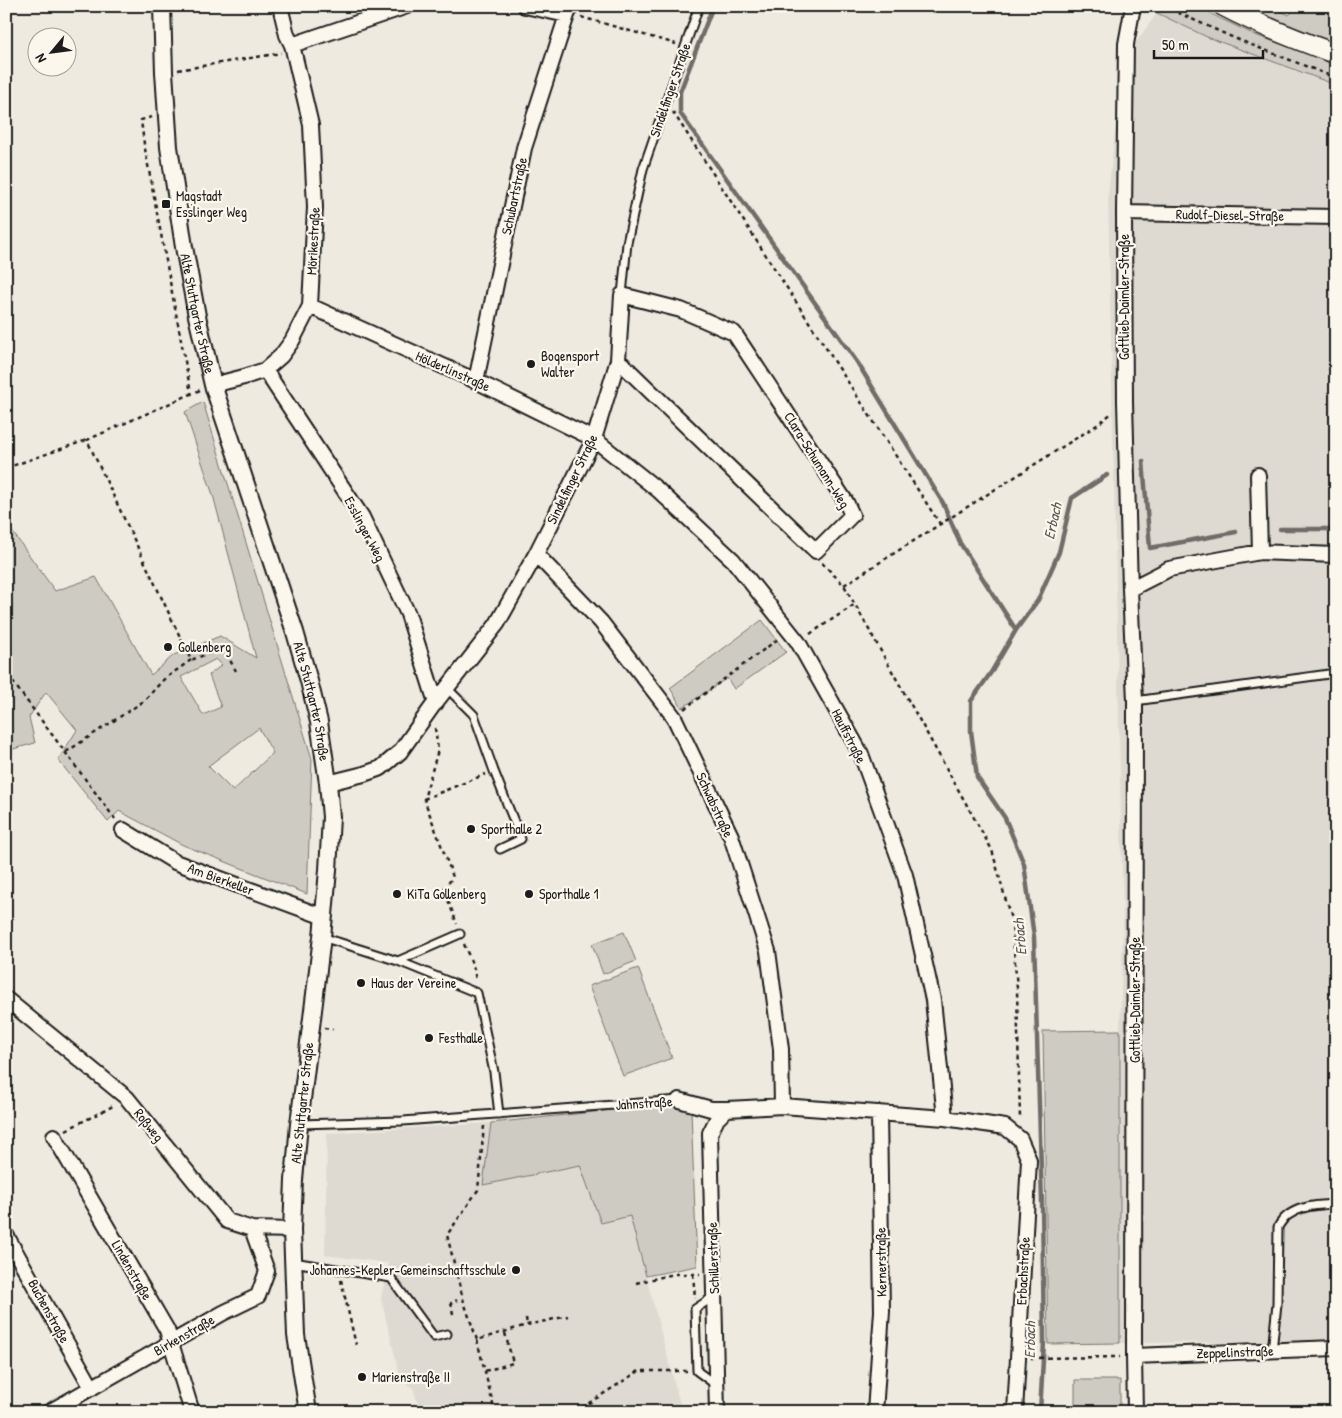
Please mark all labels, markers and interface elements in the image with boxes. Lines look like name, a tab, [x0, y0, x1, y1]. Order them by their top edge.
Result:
north arrow	[28, 28, 78, 78]
scale bar	[1154, 28, 1263, 60]
text: 50 m	[1162, 34, 1189, 55]
street label: Sindelfinger Straße	[645, 40, 696, 140]
text: N	[30, 50, 50, 66]
street label: Schubartstraße	[496, 155, 532, 237]
place label: Magstadt Esslinger Weg	[176, 186, 247, 222]
marker: Magstadt Esslinger Weg	[160, 198, 172, 210]
street label: Rudolf-Diesel-Straße	[1176, 204, 1285, 226]
street label: Mörikestraße	[301, 206, 325, 275]
street label: Gottlieb-Daimler-Straße	[1114, 234, 1134, 360]
street label: Alte Stuttgarter Straße	[176, 252, 220, 375]
street label: Hölderlinstraße	[413, 346, 494, 396]
place label: Bogensport Walter	[541, 346, 599, 381]
marker: Bogensport Walter	[525, 358, 537, 370]
street label: Clara-Schumann-Weg	[779, 408, 855, 512]
street label: Sindelfinger Straße	[542, 430, 603, 527]
street label: Esslinger Weg	[340, 493, 390, 565]
water label: Erbach	[1038, 499, 1067, 541]
place label: Gollenberg	[178, 637, 231, 657]
street label: Alte Stuttgarter Straße	[289, 639, 335, 763]
marker: Gollenberg	[162, 641, 174, 653]
street label: Hauffstraße	[827, 705, 872, 767]
street label: Schwabstraße	[691, 769, 739, 841]
place label: Sporthalle 2	[481, 819, 542, 839]
marker: Sporthalle 2	[465, 823, 477, 835]
street label: Am Bierkeller	[185, 858, 257, 899]
place label: KiTa Gollenberg	[407, 884, 486, 904]
place label: Sporthalle 1	[539, 884, 599, 904]
marker: KiTa Gollenberg	[391, 888, 403, 900]
marker: Sporthalle 1	[523, 888, 535, 900]
water label: Erbach	[1007, 916, 1032, 956]
street label: Gottlieb-Daimler-Straße	[1125, 937, 1145, 1063]
place label: Haus der Vereine	[371, 973, 457, 992]
marker: Haus der Vereine	[355, 977, 367, 989]
place label: Festhalle	[438, 1028, 483, 1047]
marker: Festhalle	[423, 1032, 435, 1044]
street label: Alte Stuttgarter Straße	[286, 1041, 318, 1165]
street label: Jahnstraße	[615, 1091, 674, 1115]
street label: Roßweg	[129, 1104, 169, 1146]
street label: Schillerstraße	[702, 1221, 724, 1294]
street label: Kernerstraße	[870, 1227, 892, 1297]
street label: Lindenstraße	[107, 1236, 157, 1304]
street label: Erbachstraße	[1011, 1236, 1035, 1306]
place label: Johannes-Kepler-Gemeinschaftsschule	[309, 1260, 506, 1280]
marker: Johannes-Kepler-Gemeinschaftsschule	[510, 1264, 522, 1276]
street label: Buchenstraße	[23, 1276, 75, 1347]
street label: Birkenstraße	[150, 1309, 219, 1361]
water label: Erbach	[1019, 1320, 1040, 1358]
street label: Zeppelinstraße	[1196, 1341, 1274, 1363]
place label: Marienstraße II	[372, 1367, 450, 1387]
marker: Marienstraße II	[356, 1371, 368, 1383]

